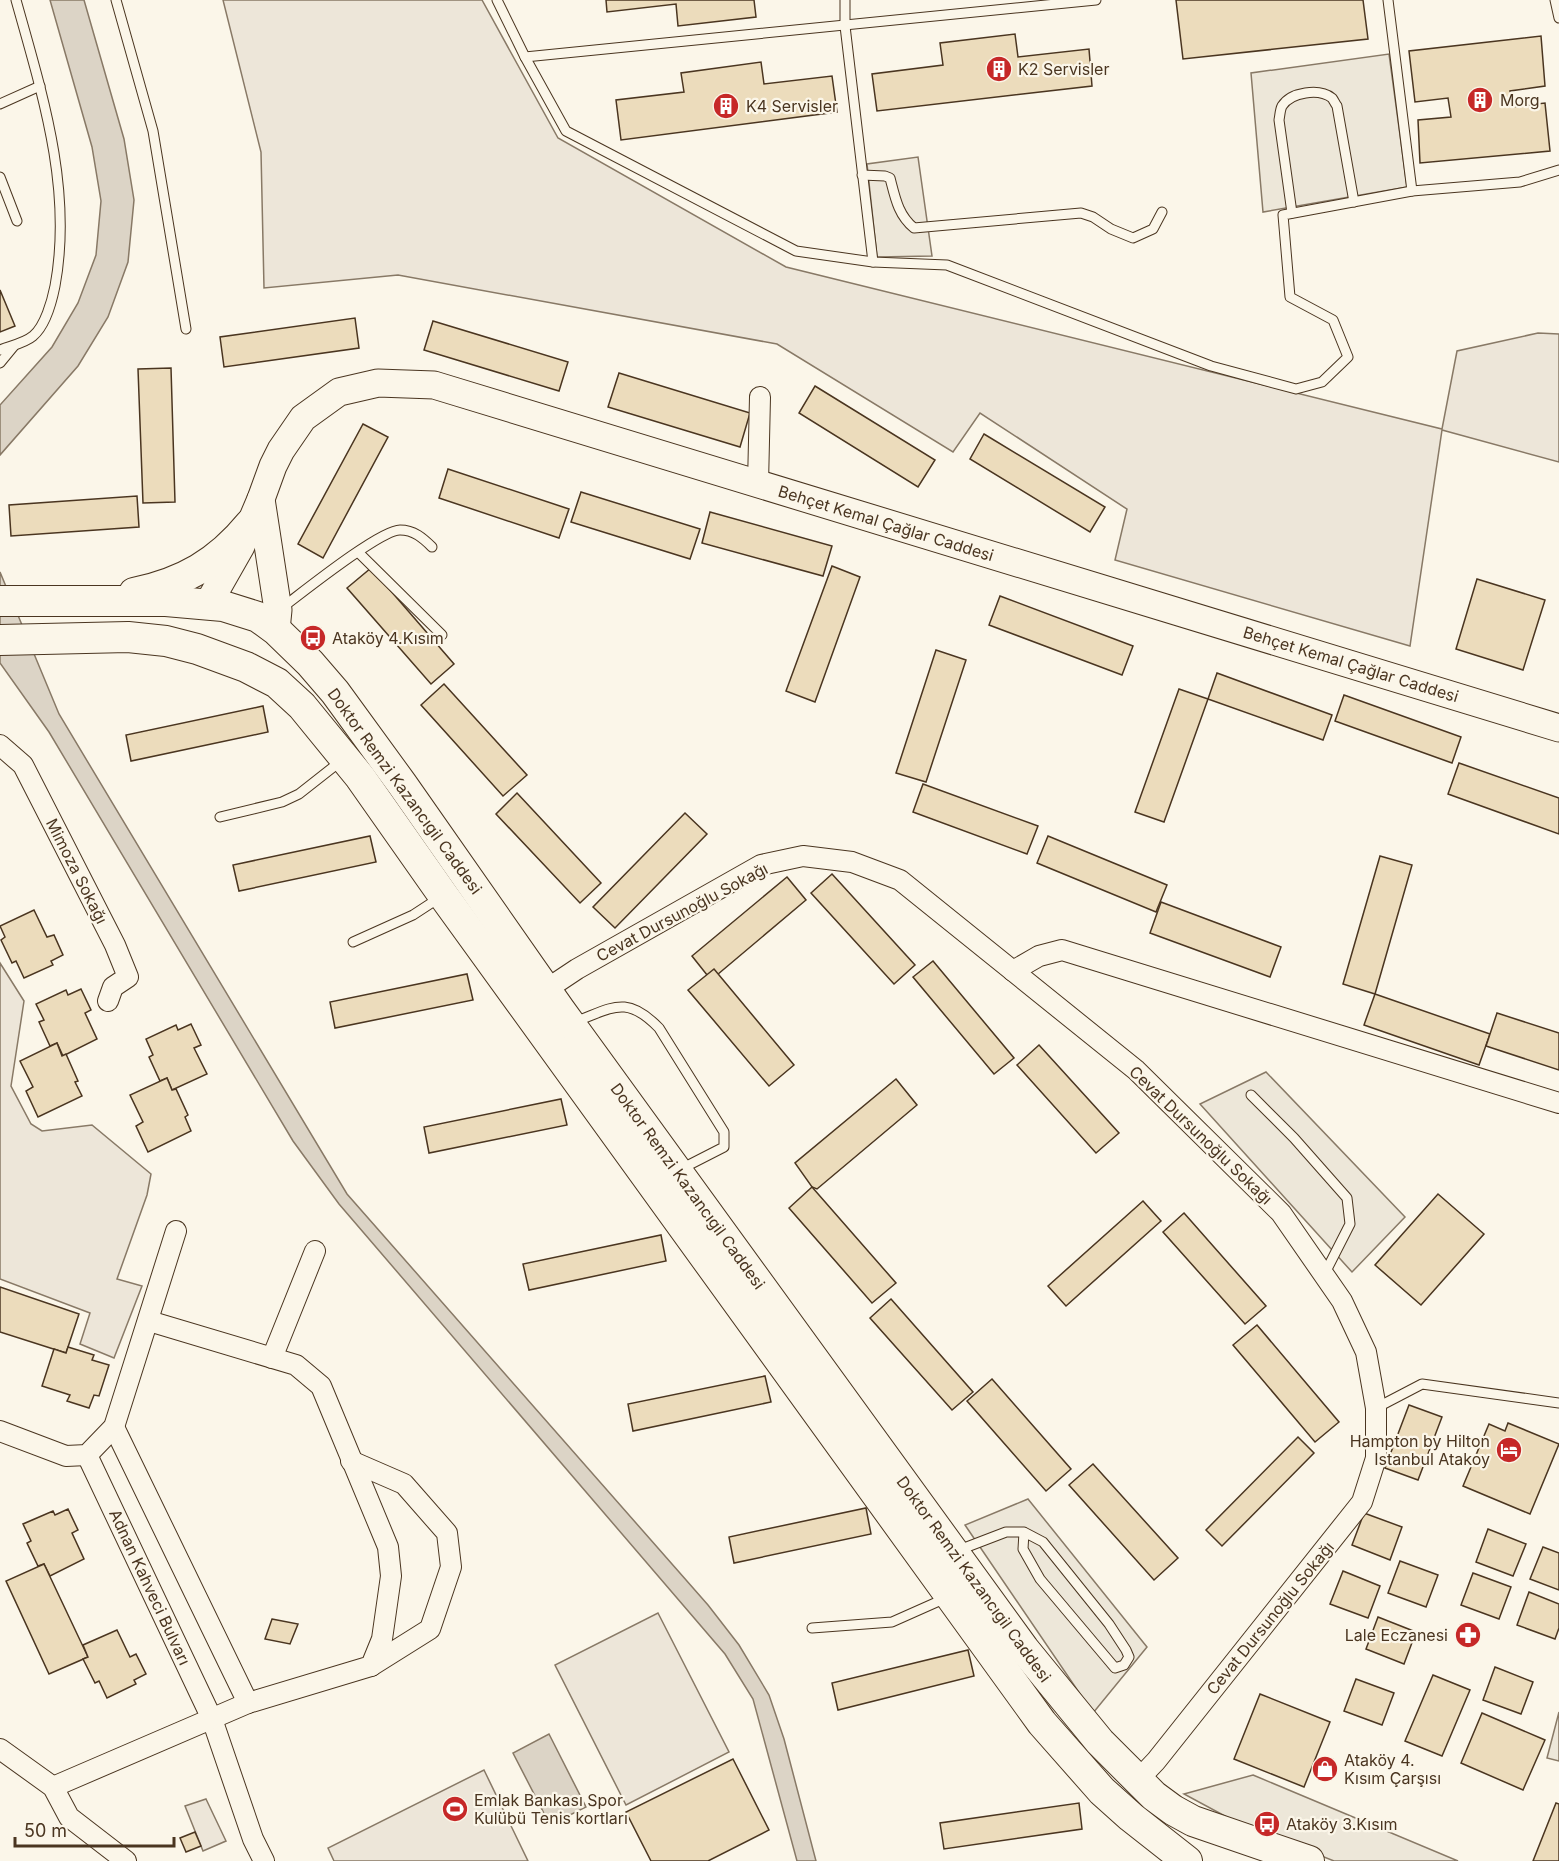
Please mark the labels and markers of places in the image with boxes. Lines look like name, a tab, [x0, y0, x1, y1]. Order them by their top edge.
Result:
building icon: K2 Servisler	[984, 54, 1014, 84]
place label: K2 Servisler	[1018, 59, 1109, 79]
building icon: Morg	[1465, 85, 1495, 115]
place label: Morg	[1500, 90, 1540, 110]
building icon: K4 Servisler	[711, 91, 741, 121]
place label: K4 Servisler	[746, 96, 838, 116]
bus stop icon: Ataköy 4.Kısım	[298, 623, 328, 653]
place label: Ataköy 4.Kısım	[332, 628, 444, 648]
place label: Hampton by Hilton Istanbul Atakoy	[1350, 1431, 1490, 1469]
hotel icon: Hampton by Hilton Istanbul Atakoy	[1494, 1435, 1524, 1465]
pharmacy icon: Lale Eczanesi	[1453, 1620, 1483, 1650]
place label: Lale Eczanesi	[1345, 1625, 1448, 1645]
place label: Ataköy 4. Kısım Çarşısı	[1344, 1750, 1441, 1788]
shop icon: Ataköy 4. Kısım Çarşısı	[1310, 1754, 1340, 1784]
place label: Emlak Bankası Spor Kulübü Tenis kortları	[474, 1790, 628, 1828]
sports icon: Emlak Bankası Spor Kulübü Tenis kortları	[440, 1794, 470, 1824]
bus stop icon: Ataköy 3.Kısım	[1252, 1809, 1282, 1839]
place label: Ataköy 3.Kısım	[1286, 1814, 1398, 1834]

